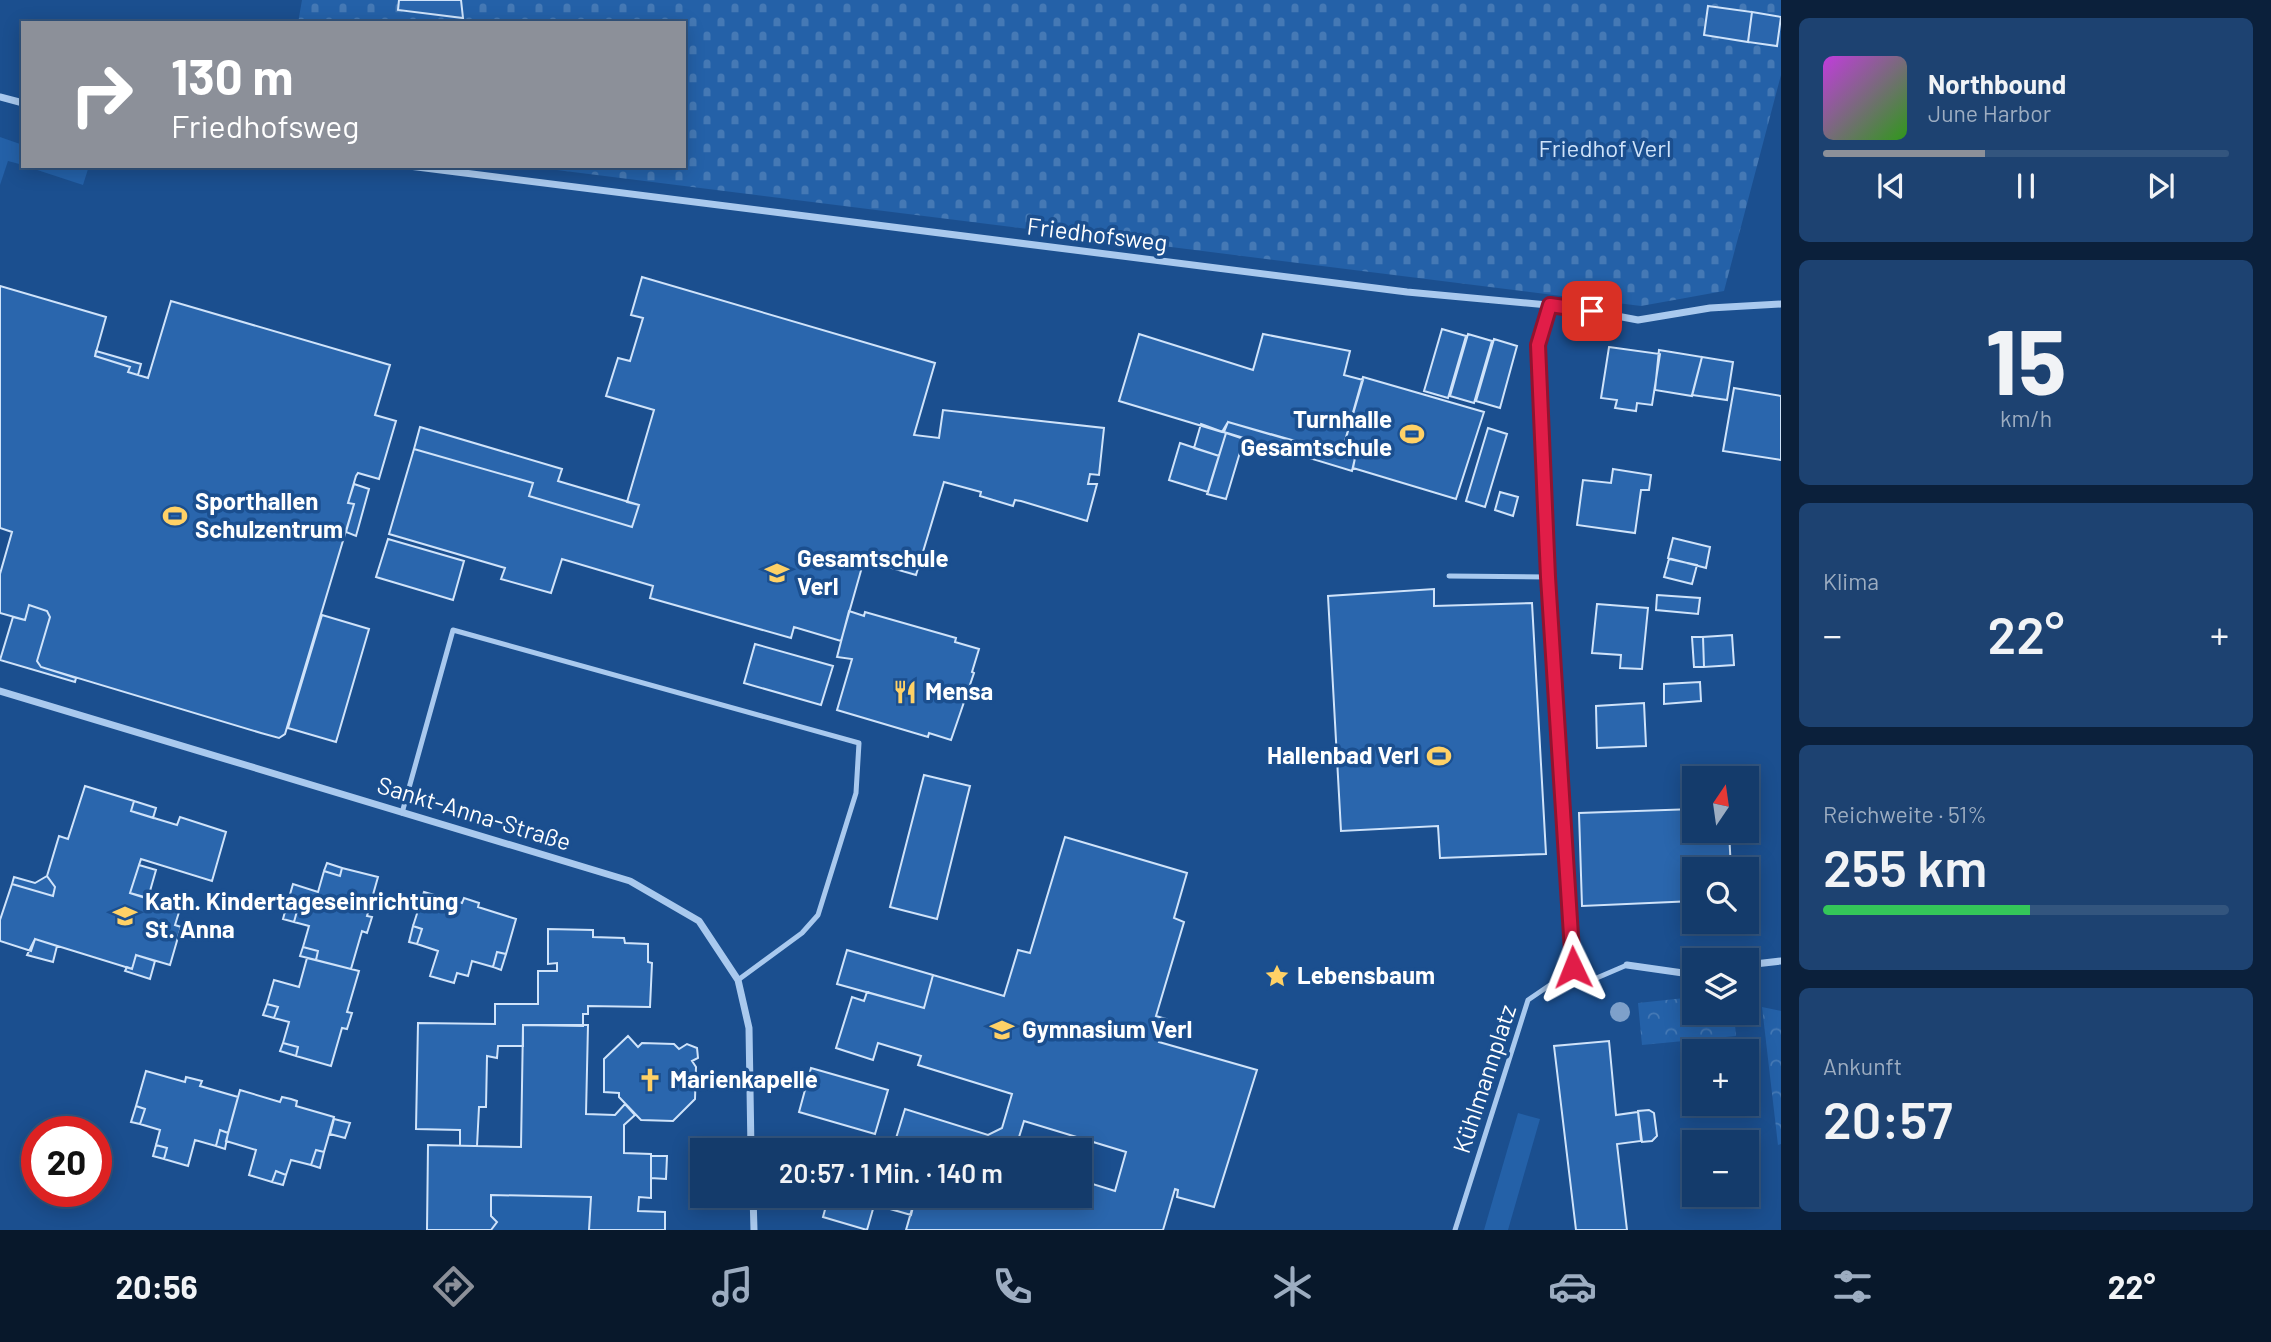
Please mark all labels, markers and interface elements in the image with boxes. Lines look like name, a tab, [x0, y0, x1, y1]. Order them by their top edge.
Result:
text: 130 m	[171, 46, 293, 105]
icon: right	[56, 49, 147, 140]
text: Northbound	[1928, 68, 2066, 99]
text: June Harbor	[1928, 99, 2051, 127]
text: Friedhofsweg	[171, 106, 359, 144]
park label: Friedhof Verl	[1538, 133, 1672, 162]
icon: previous	[1872, 167, 1910, 205]
icon: pause	[2007, 167, 2045, 205]
icon: next	[2142, 167, 2180, 205]
street label: Friedhofsweg	[1025, 211, 1169, 257]
pin	[1562, 281, 1622, 341]
icon: arrive	[1573, 292, 1611, 330]
text: 15	[1985, 304, 2067, 413]
place label: Turnhalle Gesamtschule	[1240, 404, 1392, 461]
text: km/h	[2000, 404, 2052, 432]
sports icon: Turnhalle Gesamtschule	[1398, 420, 1426, 448]
place label: Sporthallen Schulzentrum	[195, 486, 343, 543]
sports icon: Sporthallen Schulzentrum	[161, 502, 189, 530]
place label: Gesamtschule Verl	[797, 543, 949, 600]
school or university icon: Gesamtschule Verl	[763, 559, 791, 587]
text: Klima	[1823, 567, 1879, 595]
text: 22°	[1988, 602, 2064, 664]
text: −	[1823, 611, 1842, 657]
text: +	[2210, 611, 2229, 657]
place label: Mensa	[925, 676, 993, 705]
restaurant icon: Mensa	[891, 678, 919, 706]
place label: Hallenbad Verl	[1267, 740, 1419, 769]
sports icon: Hallenbad Verl	[1425, 742, 1453, 770]
north arrow	[1682, 766, 1759, 844]
map controls	[1682, 766, 1759, 1207]
street label: Sankt-Anna-Straße	[374, 769, 575, 856]
text: Reichweite · 51%	[1823, 800, 1987, 828]
text: 255 km	[1823, 835, 1987, 897]
button: search	[1682, 857, 1759, 934]
place label: Kath. Kindertageseinrichtung St. Anna	[145, 886, 458, 943]
school or university icon: Kath. Kindertageseinrichtung St. Anna	[111, 902, 139, 930]
position arrow	[1536, 930, 1610, 1004]
button: layers	[1682, 948, 1759, 1025]
place label: Lebensbaum	[1297, 960, 1435, 989]
place icon: Lebensbaum	[1263, 962, 1291, 990]
street label: Kühlmannplatz	[1446, 1001, 1521, 1156]
place label: Gymnasium Verl	[1022, 1014, 1192, 1043]
school or university icon: Gymnasium Verl	[988, 1016, 1016, 1044]
button: +	[1682, 1039, 1759, 1116]
text: Ankunft	[1823, 1052, 1902, 1080]
place label: Marienkapelle	[670, 1064, 818, 1093]
church icon: Marienkapelle	[636, 1066, 664, 1094]
text: 20:57	[1823, 1087, 1953, 1149]
speed limit sign: 20	[21, 1116, 112, 1207]
button: −	[1682, 1130, 1759, 1207]
text: 20:57 · 1 Min. · 140 m	[779, 1157, 1003, 1188]
icon: directions	[429, 1262, 478, 1311]
icon: music	[708, 1262, 757, 1311]
icon: phone	[988, 1262, 1037, 1311]
icon: climate	[1268, 1262, 1317, 1311]
icon: car	[1548, 1262, 1597, 1311]
icon: filters	[1828, 1262, 1877, 1311]
text: 20:56	[115, 1267, 198, 1305]
text: 22°	[2108, 1267, 2156, 1305]

